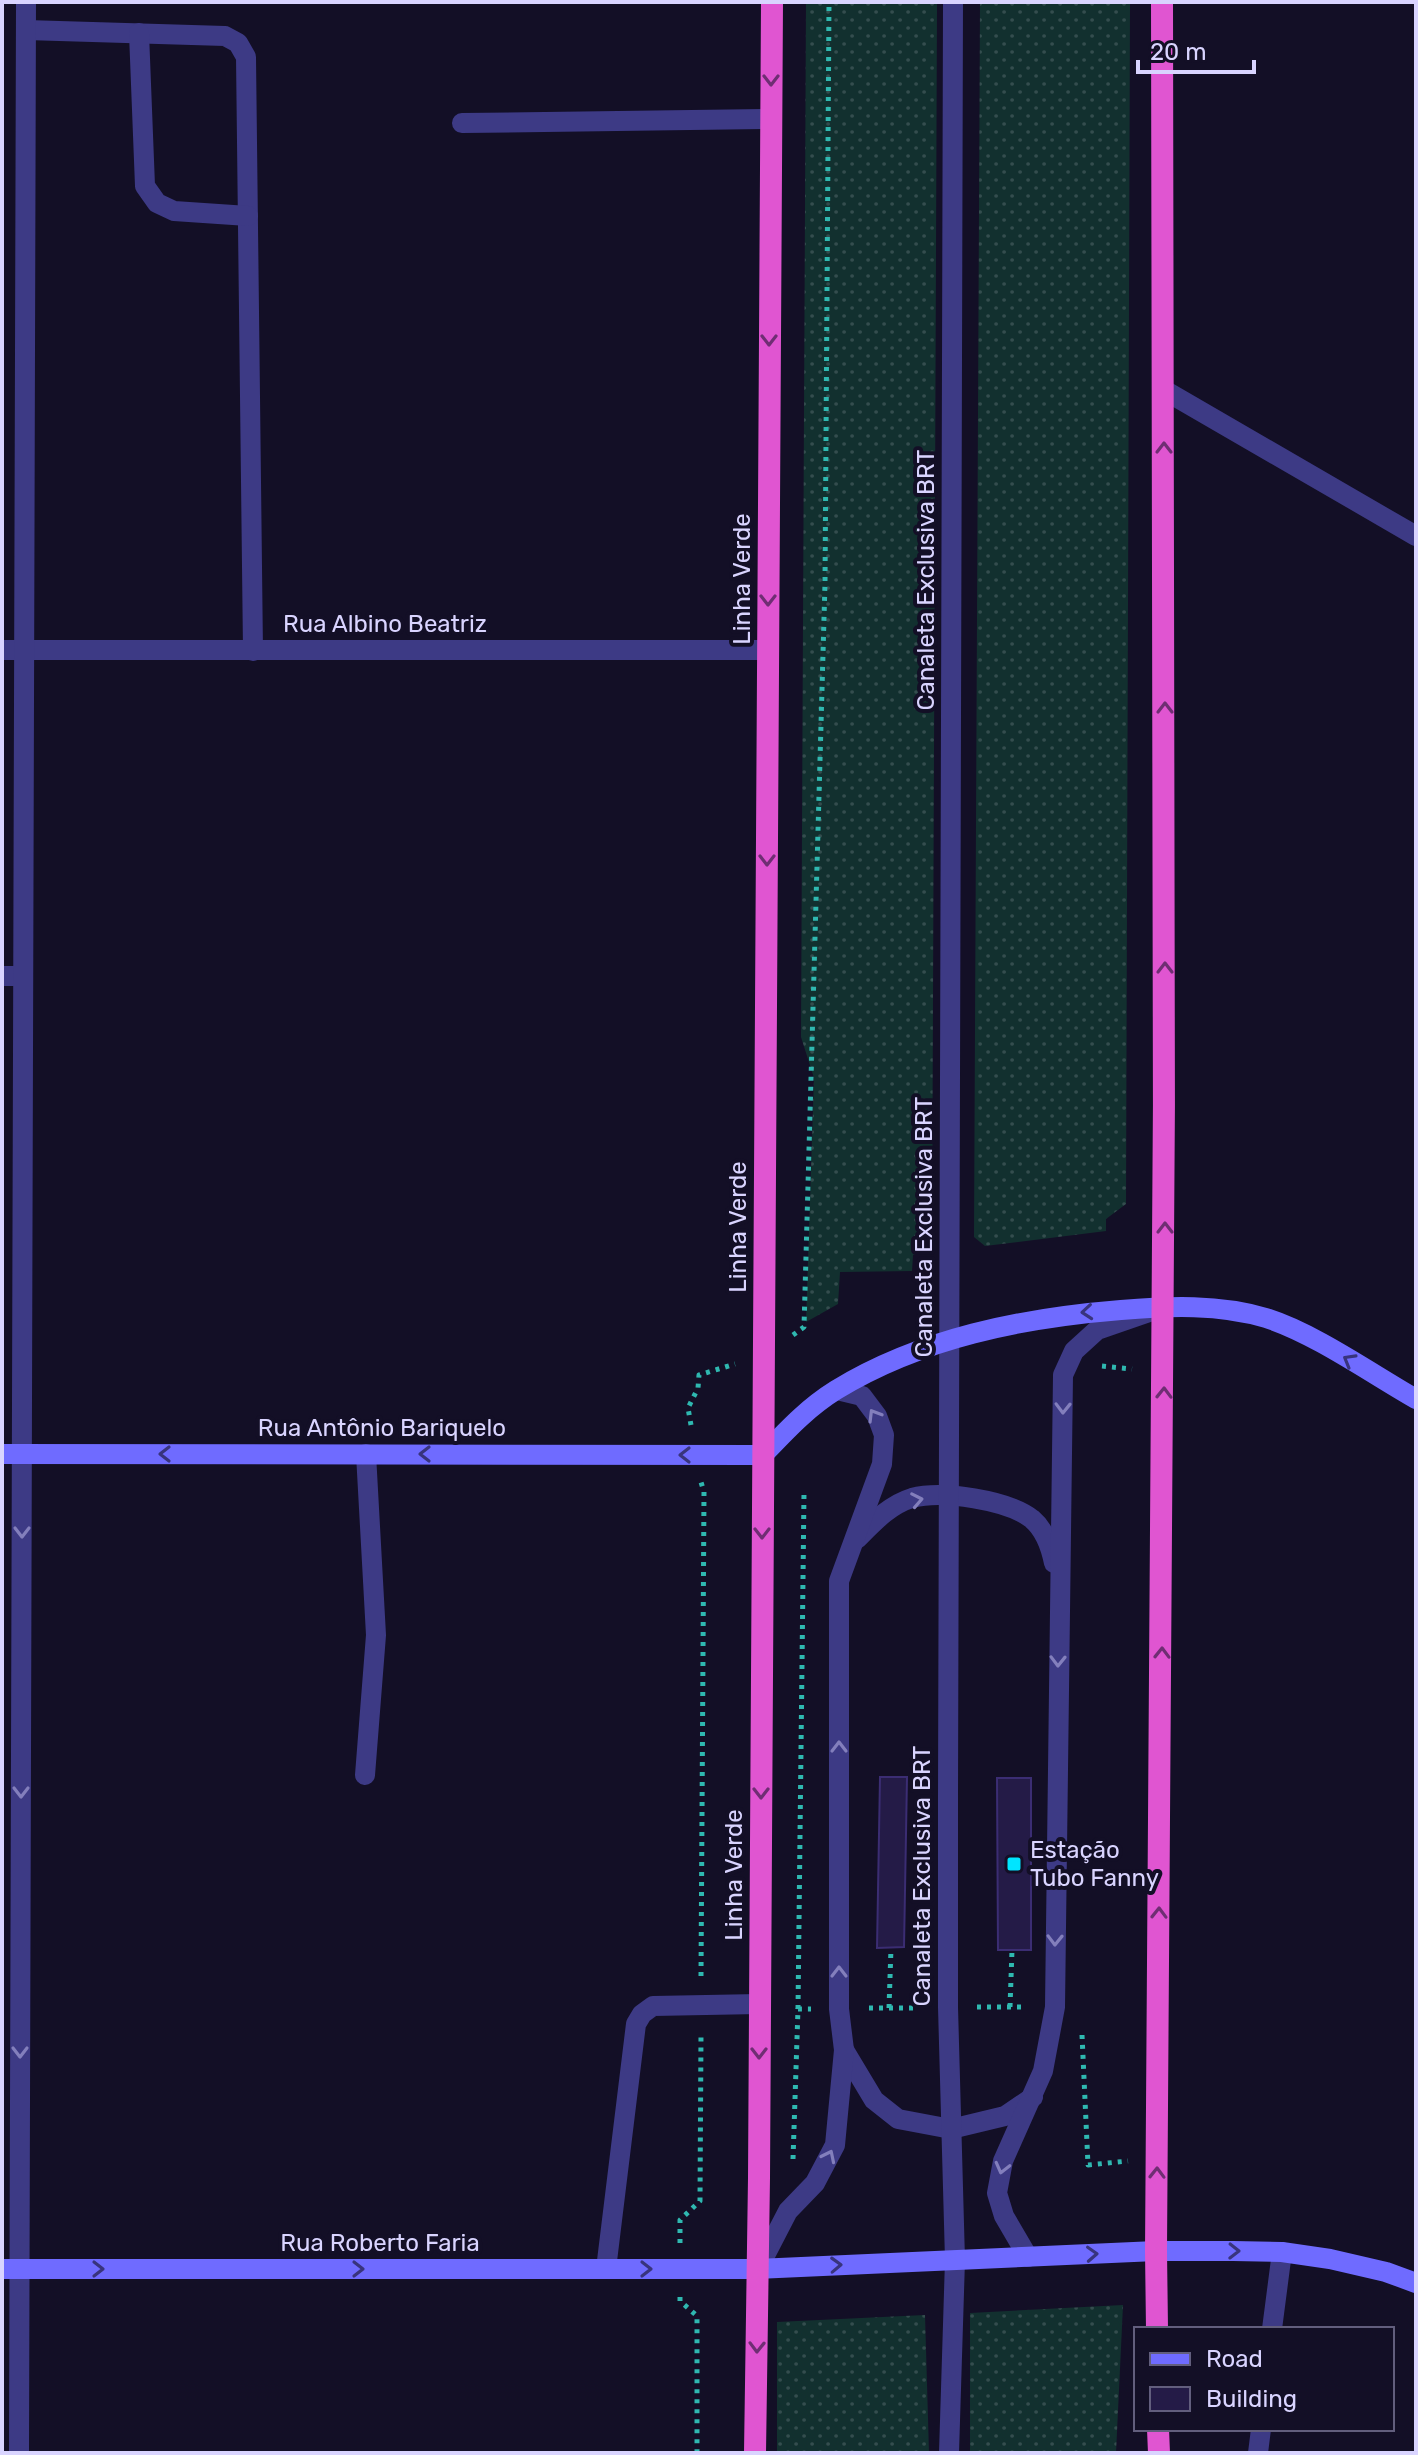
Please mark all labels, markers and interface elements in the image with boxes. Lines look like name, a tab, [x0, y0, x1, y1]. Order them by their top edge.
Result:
scale bar	[1138, 24, 1254, 74]
text: 20 m	[1150, 38, 1207, 66]
one-way arrow	[762, 74, 780, 87]
one-way arrow	[761, 334, 778, 347]
one-way arrow	[1155, 441, 1173, 454]
street label: Canaleta Exclusiva BRT	[912, 449, 940, 710]
street label: Linha Verde	[728, 513, 756, 645]
one-way arrow	[759, 594, 777, 607]
street label: Rua Albino Beatriz	[283, 610, 487, 638]
one-way arrow	[1156, 701, 1174, 714]
one-way arrow	[758, 854, 775, 867]
one-way arrow	[1156, 961, 1174, 974]
street label: Canaleta Exclusiva BRT	[910, 1096, 938, 1357]
street label: Linha Verde	[724, 1161, 752, 1293]
one-way arrow	[1156, 1221, 1174, 1234]
one-way arrow	[1080, 1304, 1093, 1321]
one-way arrow	[1343, 1354, 1357, 1370]
one-way arrow	[1155, 1386, 1173, 1399]
one-way arrow	[1054, 1402, 1071, 1415]
one-way arrow	[868, 1409, 884, 1424]
street label: Rua Antônio Bariquelo	[258, 1414, 506, 1442]
one-way arrow	[158, 1445, 171, 1463]
one-way arrow	[418, 1445, 431, 1463]
one-way arrow	[678, 1446, 691, 1464]
one-way arrow	[911, 1492, 924, 1509]
one-way arrow	[13, 1526, 31, 1539]
one-way arrow	[753, 1527, 771, 1540]
one-way arrow	[1153, 1646, 1170, 1659]
one-way arrow	[1049, 1655, 1067, 1668]
one-way arrow	[830, 1740, 848, 1753]
street label: Canaleta Exclusiva BRT	[908, 1745, 936, 2006]
one-way arrow	[12, 1786, 30, 1799]
one-way arrow	[752, 1787, 770, 1800]
street label: Linha Verde	[720, 1809, 748, 1941]
place label: Estação Tubo Fanny	[1030, 1836, 1159, 1892]
marker: Estação Tubo Fanny	[1005, 1855, 1023, 1873]
one-way arrow	[1150, 1906, 1168, 1919]
one-way arrow	[1047, 1934, 1064, 1947]
one-way arrow	[830, 1965, 848, 1978]
one-way arrow	[11, 2046, 29, 2059]
one-way arrow	[750, 2047, 768, 2060]
one-way arrow	[819, 2150, 834, 2165]
one-way arrow	[995, 2161, 1012, 2175]
one-way arrow	[1148, 2166, 1166, 2179]
street label: Rua Roberto Faria	[280, 2229, 480, 2257]
one-way arrow	[1228, 2242, 1241, 2260]
one-way arrow	[1086, 2246, 1099, 2263]
one-way arrow	[830, 2257, 843, 2274]
one-way arrow	[92, 2260, 105, 2278]
one-way arrow	[352, 2260, 365, 2278]
one-way arrow	[640, 2260, 653, 2278]
legend	[1134, 2327, 1394, 2431]
one-way arrow	[748, 2341, 765, 2354]
text: Road	[1206, 2345, 1263, 2373]
text: Building	[1206, 2385, 1297, 2413]

